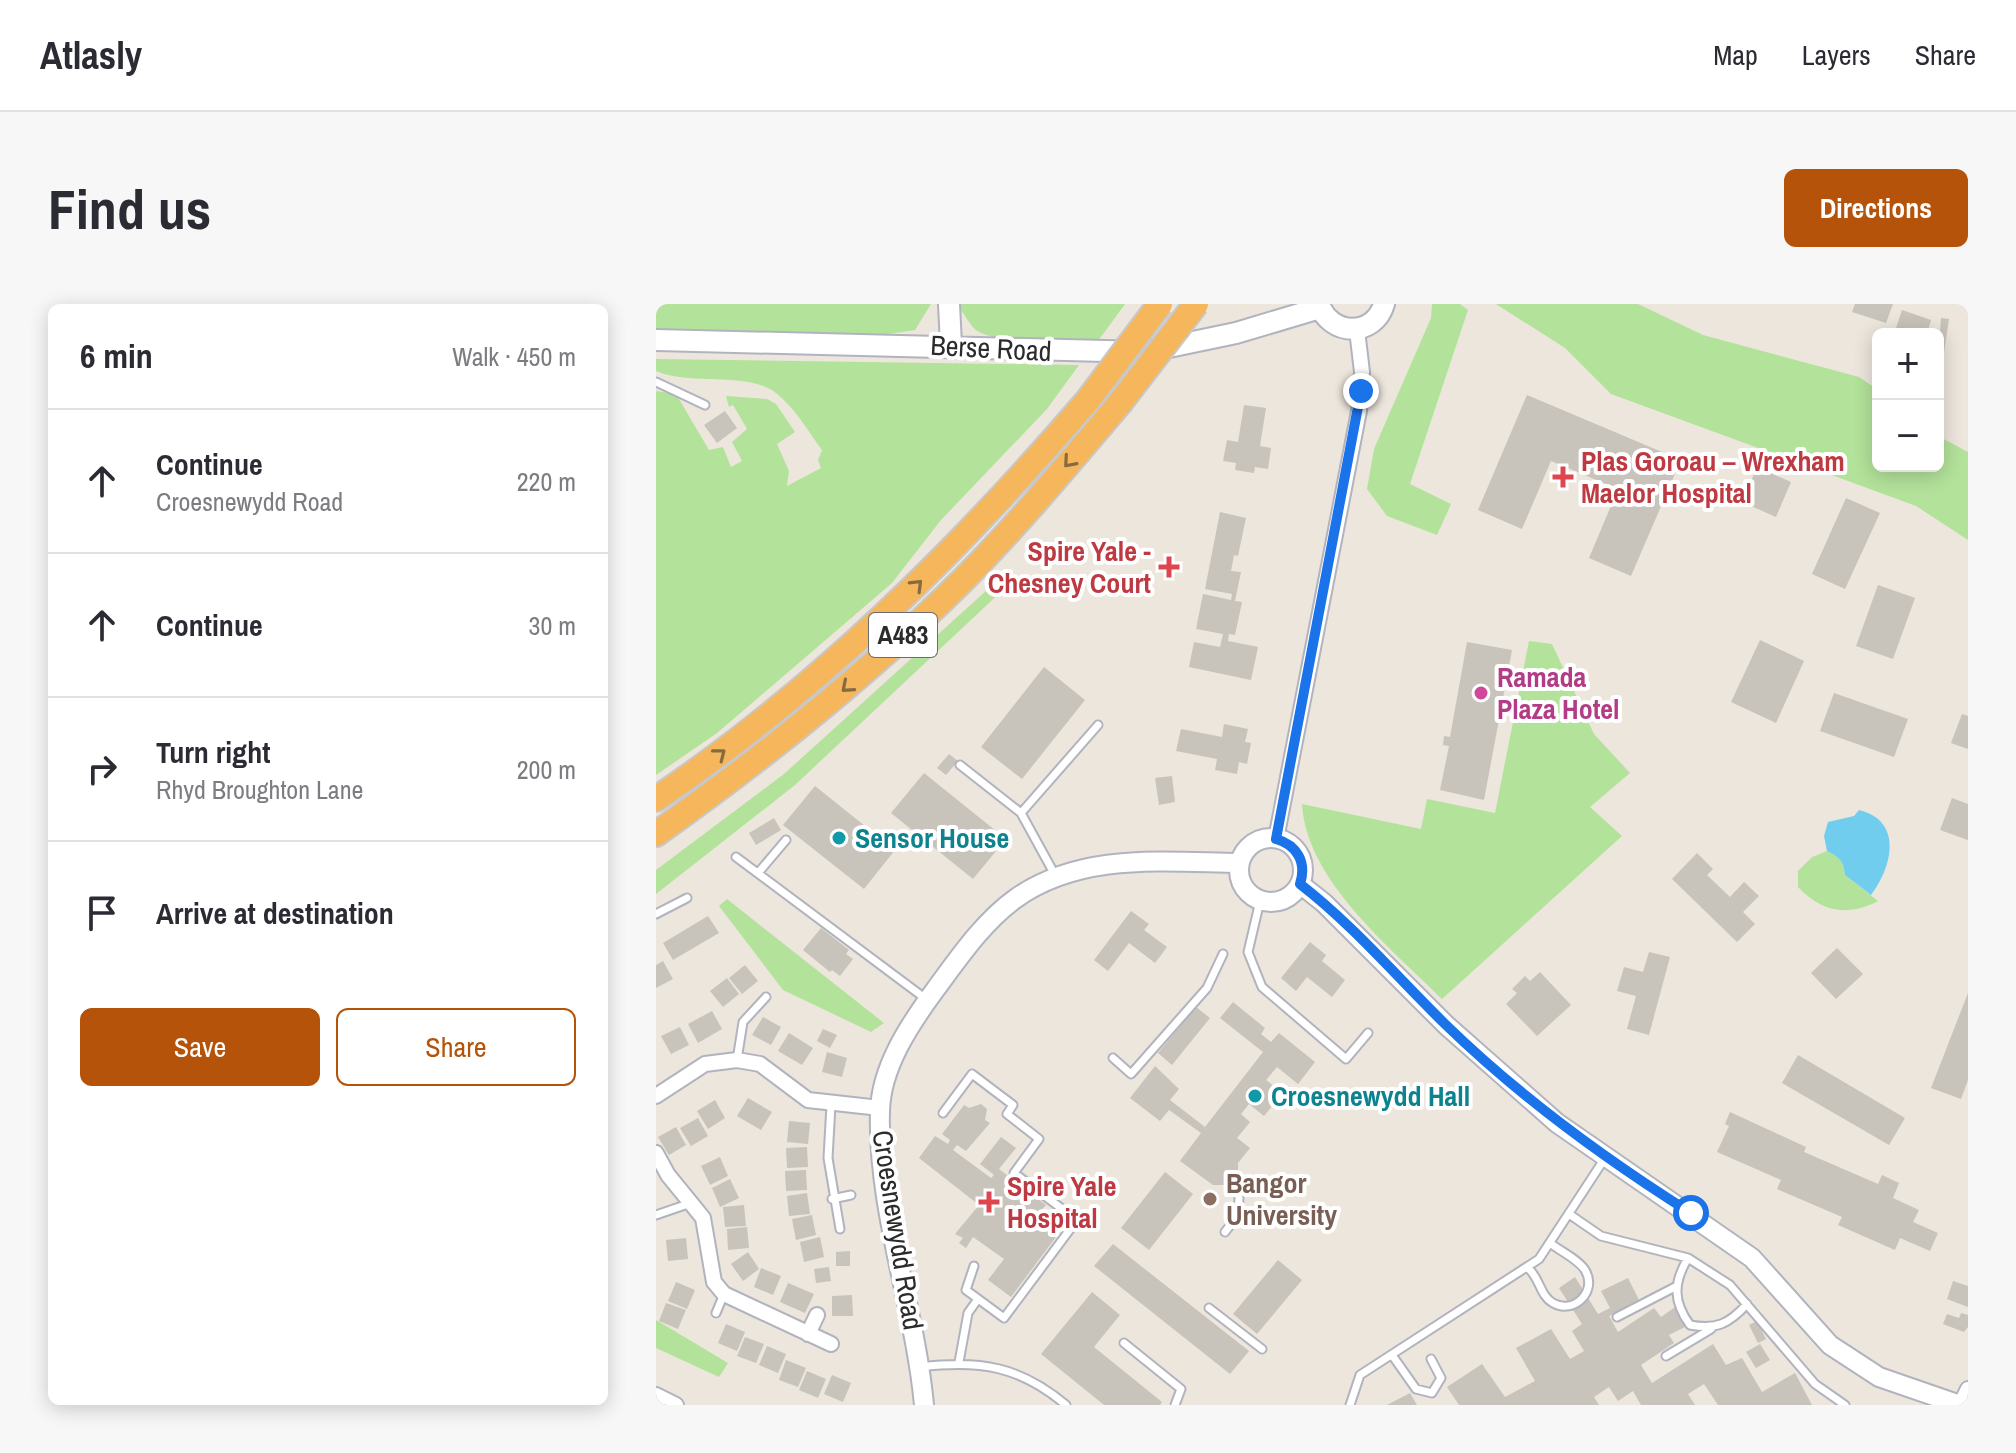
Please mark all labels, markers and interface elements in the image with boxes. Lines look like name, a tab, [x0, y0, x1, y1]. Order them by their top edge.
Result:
text: Atlasly	[40, 30, 142, 81]
text: Map	[1713, 36, 1758, 74]
text: Layers	[1802, 36, 1871, 74]
text: Share	[1915, 36, 1976, 74]
button: Directions	[1784, 169, 1968, 247]
text: Find us	[48, 171, 211, 246]
street label: Berse Road	[929, 326, 1053, 370]
map controls	[1872, 328, 1944, 472]
button: +	[1872, 328, 1944, 400]
text: 6 min	[80, 333, 153, 379]
text: Walk · 450 m	[452, 339, 576, 374]
route end	[1343, 373, 1379, 409]
button: −	[1872, 400, 1944, 472]
place label: Plas Goroau – Wrexham Maelor Hospital	[1581, 442, 1845, 512]
text: Continue	[156, 444, 263, 484]
one-way arrow	[1064, 453, 1079, 468]
icon: ahead	[80, 459, 124, 503]
text: 220 m	[517, 464, 576, 499]
marker: Plas Goroau – Wrexham Maelor Hospital	[1552, 466, 1574, 488]
text: Croesnewydd Road	[156, 484, 343, 519]
place label: Spire Yale - Chesney Court	[988, 532, 1151, 602]
marker: Spire Yale - Chesney Court	[1158, 556, 1180, 578]
one-way arrow	[908, 580, 922, 594]
icon: ahead	[80, 603, 124, 647]
text: Continue	[156, 605, 263, 645]
text: 30 m	[529, 608, 576, 643]
road number: A483	[869, 613, 937, 657]
place label: Ramada Plaza Hotel	[1497, 658, 1620, 728]
one-way arrow	[842, 677, 857, 692]
marker: Ramada Plaza Hotel	[1472, 684, 1490, 702]
text: Turn right	[156, 732, 270, 772]
icon: right	[80, 747, 124, 791]
one-way arrow	[711, 749, 726, 763]
text: 200 m	[517, 752, 576, 787]
text: Rhyd Broughton Lane	[156, 772, 363, 807]
place label: Sensor House	[855, 819, 1009, 857]
marker: Sensor House	[830, 829, 848, 847]
icon: arrive	[80, 891, 124, 935]
text: Arrive at destination	[156, 893, 394, 933]
button: Save	[80, 1008, 320, 1086]
button: Share	[336, 1008, 576, 1086]
place label: Croesnewydd Hall	[1271, 1077, 1470, 1115]
marker: Croesnewydd Hall	[1246, 1087, 1264, 1105]
street label: Croesnewydd Road	[863, 1127, 933, 1333]
place label: Bangor University	[1226, 1164, 1337, 1234]
place label: Spire Yale Hospital	[1007, 1167, 1116, 1237]
marker: Bangor University	[1201, 1190, 1219, 1208]
marker: Spire Yale Hospital	[978, 1191, 1000, 1213]
route start	[1673, 1195, 1709, 1231]

